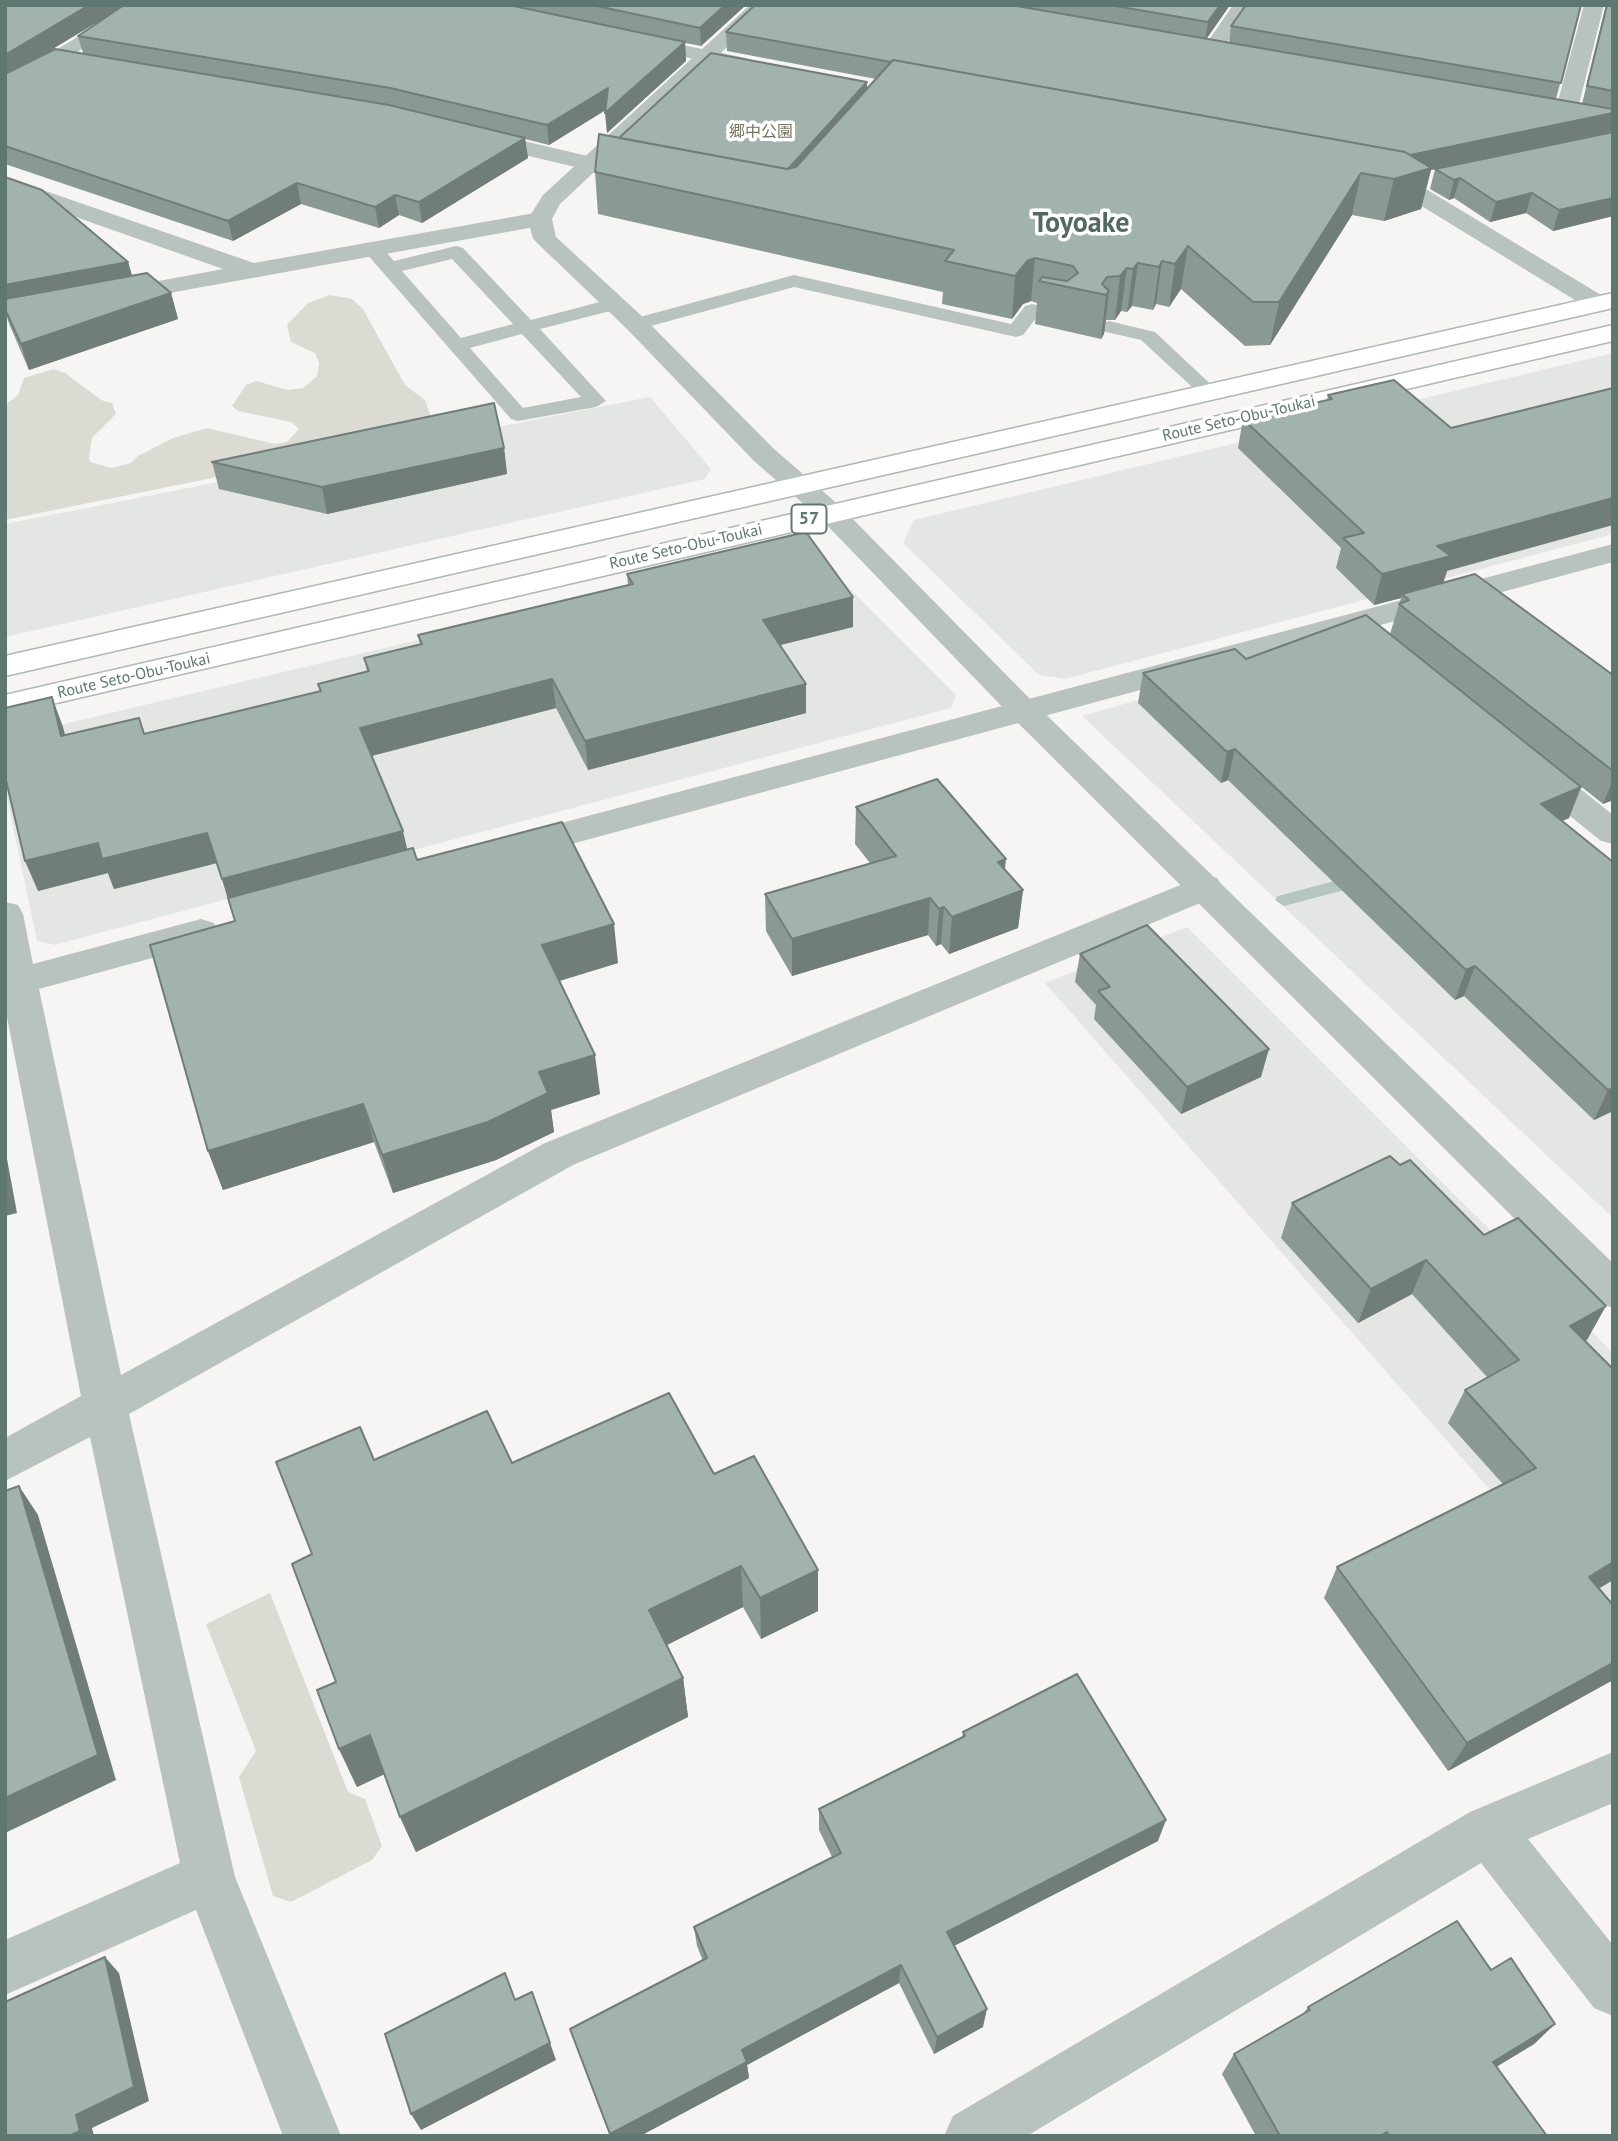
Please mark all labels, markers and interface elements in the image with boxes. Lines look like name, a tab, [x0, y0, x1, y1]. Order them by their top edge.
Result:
park label: 郷中公園	[729, 122, 793, 142]
district label: Toyoake	[1033, 207, 1129, 241]
street label: Route Seto-Obu-Toukai	[1161, 392, 1317, 446]
road number: 57	[792, 504, 826, 534]
street label: Route Seto-Obu-Toukai	[608, 520, 764, 574]
street label: Route Seto-Obu-Toukai	[56, 649, 212, 703]

